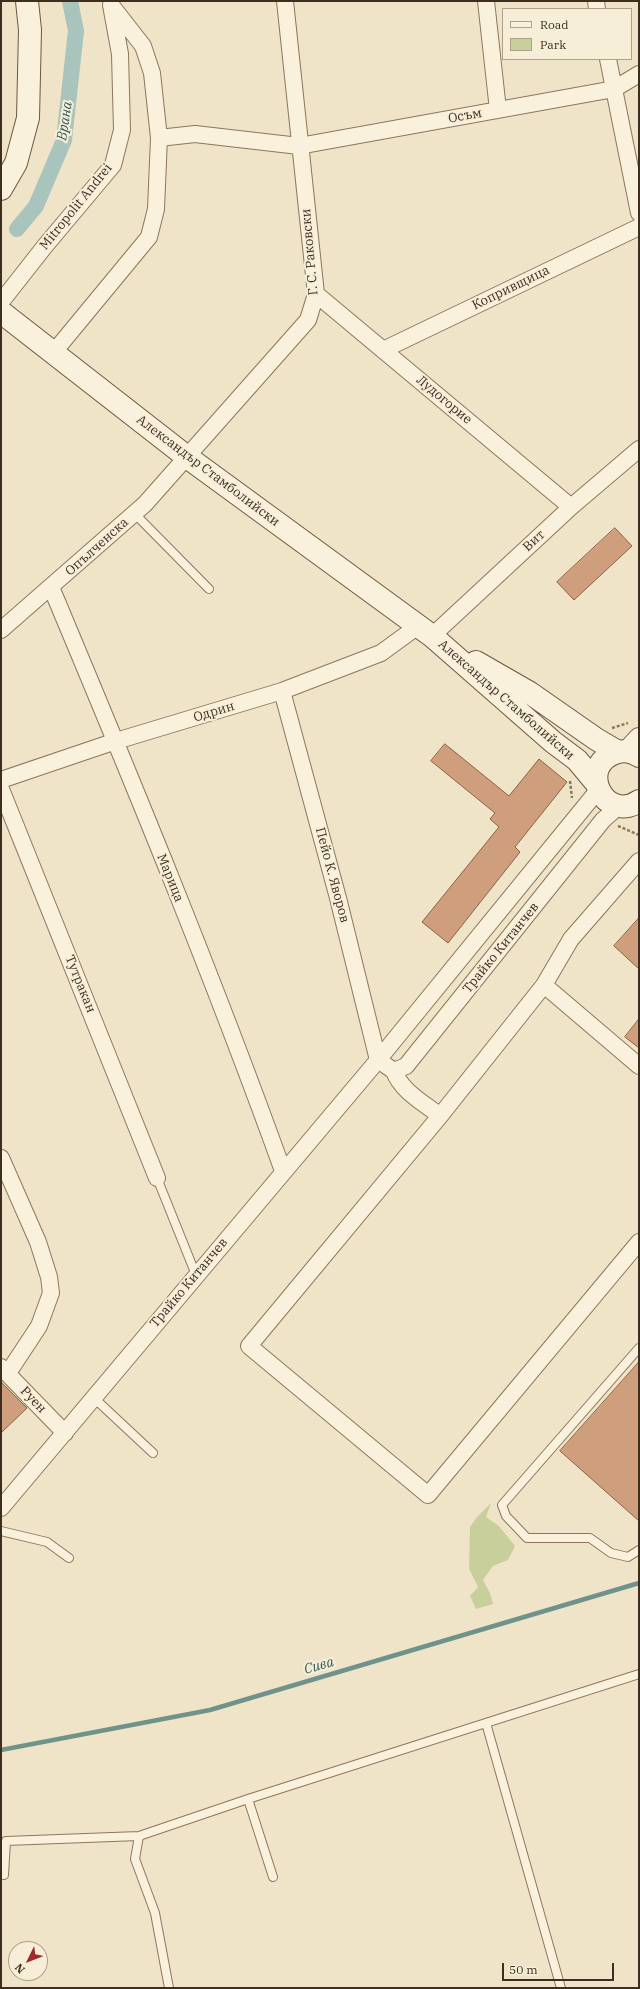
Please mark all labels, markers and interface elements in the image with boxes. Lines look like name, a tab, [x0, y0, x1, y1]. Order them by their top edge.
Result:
legend	[502, 8, 632, 60]
text: Road	[540, 17, 569, 32]
text: Park	[540, 37, 566, 52]
water label: Врана	[54, 100, 76, 142]
street label: Осъм	[447, 105, 483, 127]
street label: Mitropolit Andrei	[37, 161, 115, 253]
street label: Г. С. Раковски	[298, 208, 322, 296]
street label: Копривщица	[470, 263, 552, 313]
street label: Лудогорие	[413, 372, 475, 428]
street label: Александър Стамболийски	[133, 412, 283, 530]
street label: Опълченска	[62, 515, 132, 579]
street label: Вит	[520, 527, 548, 555]
street label: Александър Стамболийски	[435, 637, 577, 763]
street label: Одрин	[192, 698, 236, 726]
street label: Пейо К. Яворов	[312, 826, 352, 924]
street label: Марица	[153, 852, 187, 904]
street label: Трайко Китанчев	[460, 900, 542, 996]
street label: Тутракан	[61, 953, 99, 1015]
street label: Трайко Китанчев	[147, 1235, 231, 1331]
street label: Руен	[17, 1384, 49, 1416]
water label: Сива	[302, 1654, 336, 1678]
north arrow	[8, 1941, 48, 1981]
scale bar	[504, 1955, 616, 1981]
text: N	[12, 1961, 28, 1976]
text: 50 m	[509, 1962, 538, 1977]

